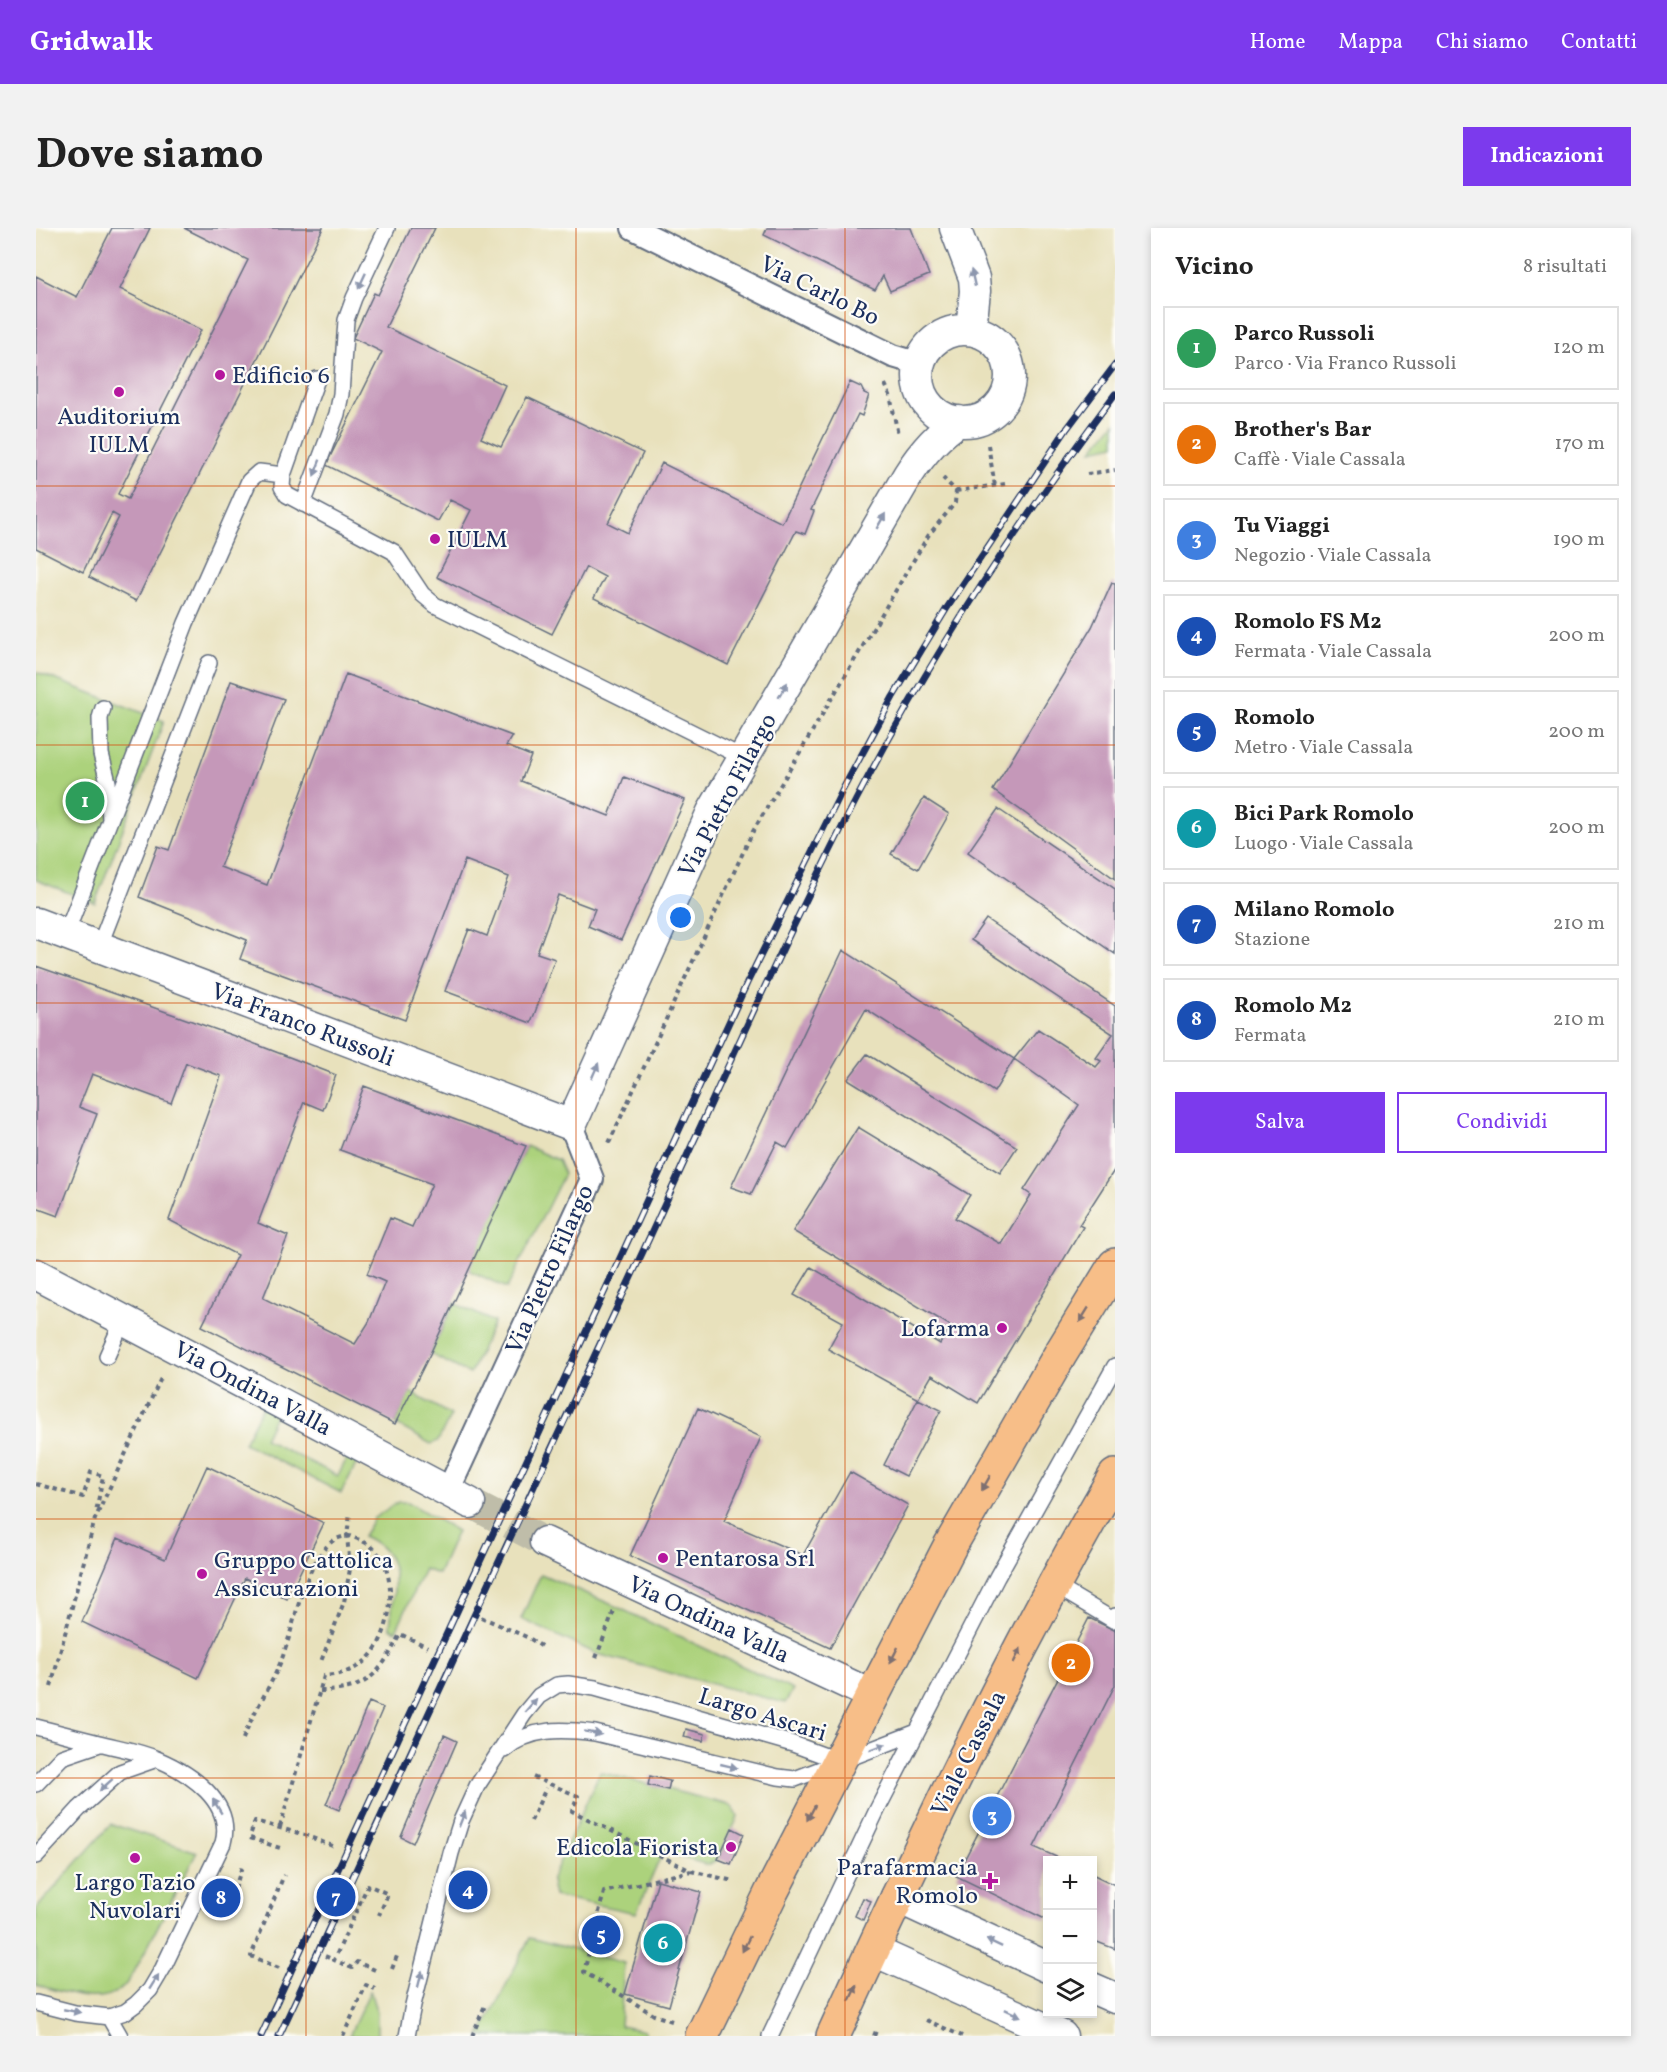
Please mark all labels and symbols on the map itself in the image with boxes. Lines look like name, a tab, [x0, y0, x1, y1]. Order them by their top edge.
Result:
street label: Via Carlo Bo	[754, 248, 885, 335]
one-way arrow	[967, 269, 977, 287]
one-way arrow	[357, 272, 366, 289]
place label: Edificio 6	[232, 360, 330, 394]
marker: Edificio 6	[213, 368, 227, 382]
marker: Auditorium IULM	[112, 385, 126, 399]
place label: Auditorium IULM	[57, 401, 181, 463]
one-way arrow	[312, 460, 322, 478]
one-way arrow	[876, 513, 887, 529]
place label: IULM	[447, 524, 507, 558]
marker: IULM	[428, 532, 442, 546]
one-way arrow	[778, 682, 789, 698]
street label: Via Pietro Filargo	[671, 708, 787, 884]
pin: 1	[65, 778, 104, 824]
your location	[666, 903, 695, 932]
street label: Via Franco Russoli	[206, 975, 399, 1077]
one-way arrow	[590, 1063, 599, 1080]
street label: Via Pietro Filargo	[498, 1180, 603, 1360]
one-way arrow	[1079, 1307, 1090, 1323]
place label: Lofarma	[900, 1313, 990, 1347]
marker: Lofarma	[995, 1321, 1009, 1335]
street label: Via Ondina Valla	[167, 1334, 337, 1446]
one-way arrow	[980, 1475, 991, 1491]
place label: Pentarosa Srl	[675, 1543, 815, 1577]
place label: Gruppo Cattolica Assicurazioni	[214, 1545, 393, 1607]
marker: Pentarosa Srl	[656, 1551, 670, 1565]
marker: Gruppo Cattolica Assicurazioni	[195, 1567, 209, 1581]
street label: Via Ondina Valla	[622, 1568, 795, 1673]
pin: 2	[1052, 1640, 1090, 1686]
one-way arrow	[890, 1646, 900, 1664]
one-way arrow	[1013, 1647, 1022, 1664]
street label: Largo Ascari	[694, 1680, 831, 1752]
street label: Viale Cassala	[924, 1685, 1016, 1823]
one-way arrow	[525, 1697, 538, 1713]
one-way arrow	[584, 1729, 603, 1738]
one-way arrow	[869, 1742, 887, 1751]
one-way arrow	[720, 1761, 738, 1771]
one-way arrow	[98, 1778, 113, 1792]
pin: 3	[972, 1794, 1012, 1838]
one-way arrow	[212, 1797, 222, 1814]
one-way arrow	[807, 1804, 817, 1822]
one-way arrow	[458, 1810, 467, 1828]
place label: Edicola Fiorista	[556, 1832, 719, 1866]
marker: Edicola Fiorista	[724, 1840, 738, 1854]
marker: Largo Tazio Nuvolari	[128, 1851, 142, 1865]
place label: Parafarmacia Romolo	[837, 1852, 978, 1914]
place label: Largo Tazio Nuvolari	[74, 1867, 196, 1929]
pin: 4	[448, 1868, 488, 1912]
pin: 7	[316, 1874, 356, 1920]
marker: Parafarmacia Romolo	[983, 1874, 997, 1888]
pin: 8	[202, 1876, 240, 1920]
pin: 5	[582, 1912, 620, 1958]
pin: 6	[644, 1920, 682, 1966]
one-way arrow	[742, 1936, 751, 1953]
one-way arrow	[985, 1938, 1003, 1948]
one-way arrow	[415, 1970, 425, 1988]
one-way arrow	[148, 1974, 159, 1990]
one-way arrow	[848, 1984, 857, 2001]
one-way arrow	[63, 2007, 82, 2016]
one-way arrow	[1004, 2009, 1021, 2018]

